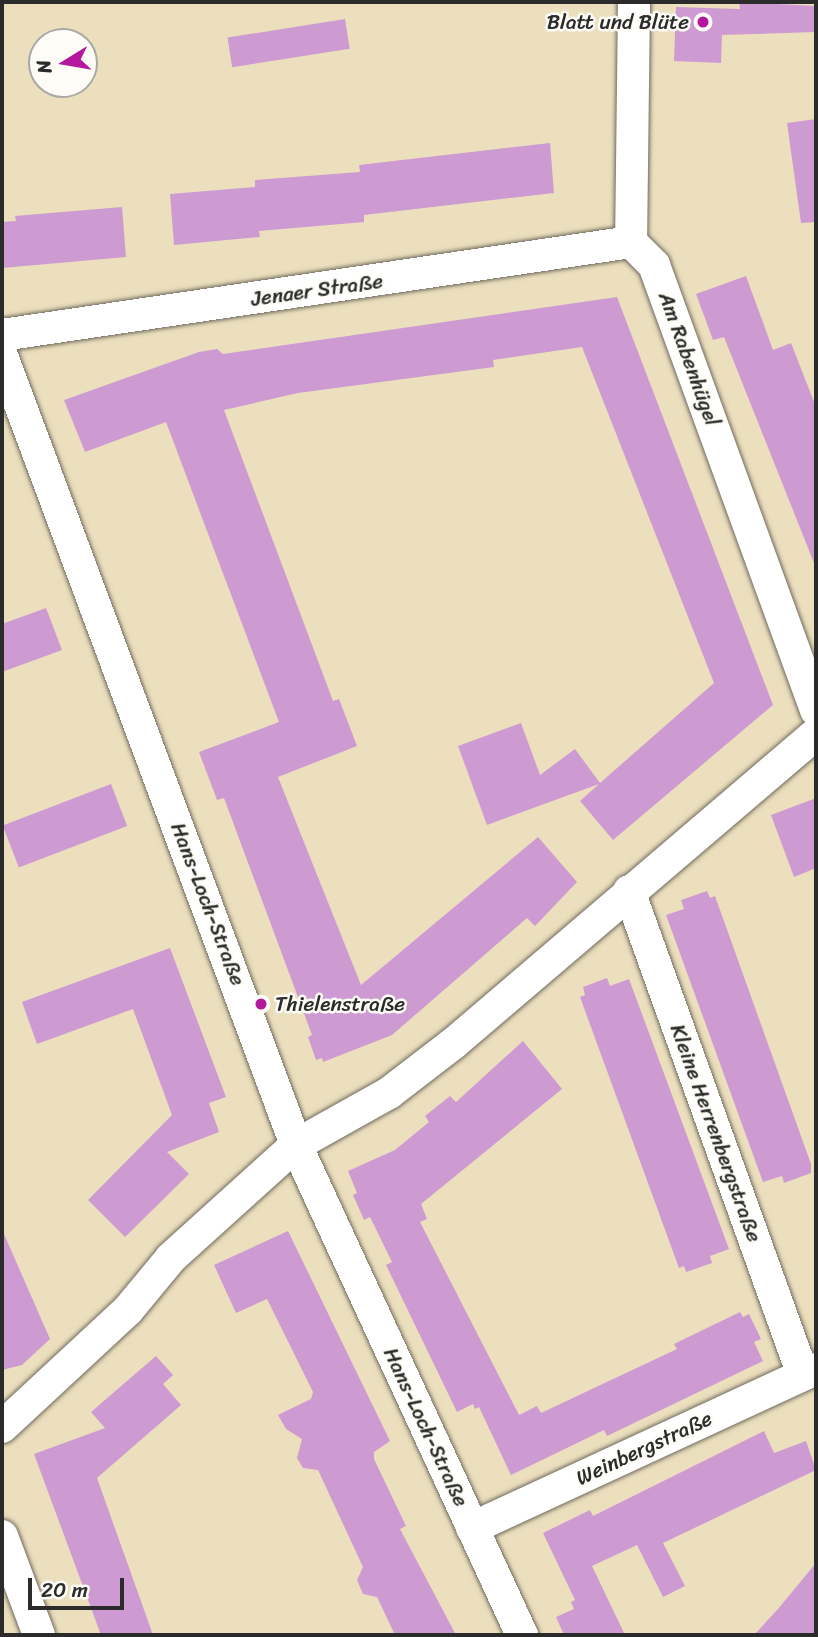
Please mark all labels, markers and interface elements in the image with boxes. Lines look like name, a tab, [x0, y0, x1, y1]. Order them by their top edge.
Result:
place label: Blatt und Blüte	[547, 9, 689, 35]
marker: Blatt und Blüte	[695, 14, 711, 30]
north arrow	[28, 28, 98, 98]
text: N	[26, 57, 61, 76]
street label: Jenaer Straße	[249, 268, 385, 312]
street label: Am Rabenhügel	[653, 288, 725, 430]
street label: Hans-Loch-Straße	[165, 819, 251, 989]
place label: Thielenstraße	[275, 991, 405, 1017]
marker: Thielenstraße	[253, 996, 269, 1012]
street label: Kleine Herrenbergstraße	[665, 1020, 767, 1246]
street label: Hans-Loch-Straße	[378, 1343, 474, 1511]
street label: Weinbergstraße	[572, 1405, 716, 1491]
scale bar	[32, 1564, 128, 1608]
text: 20 m	[41, 1571, 88, 1609]

